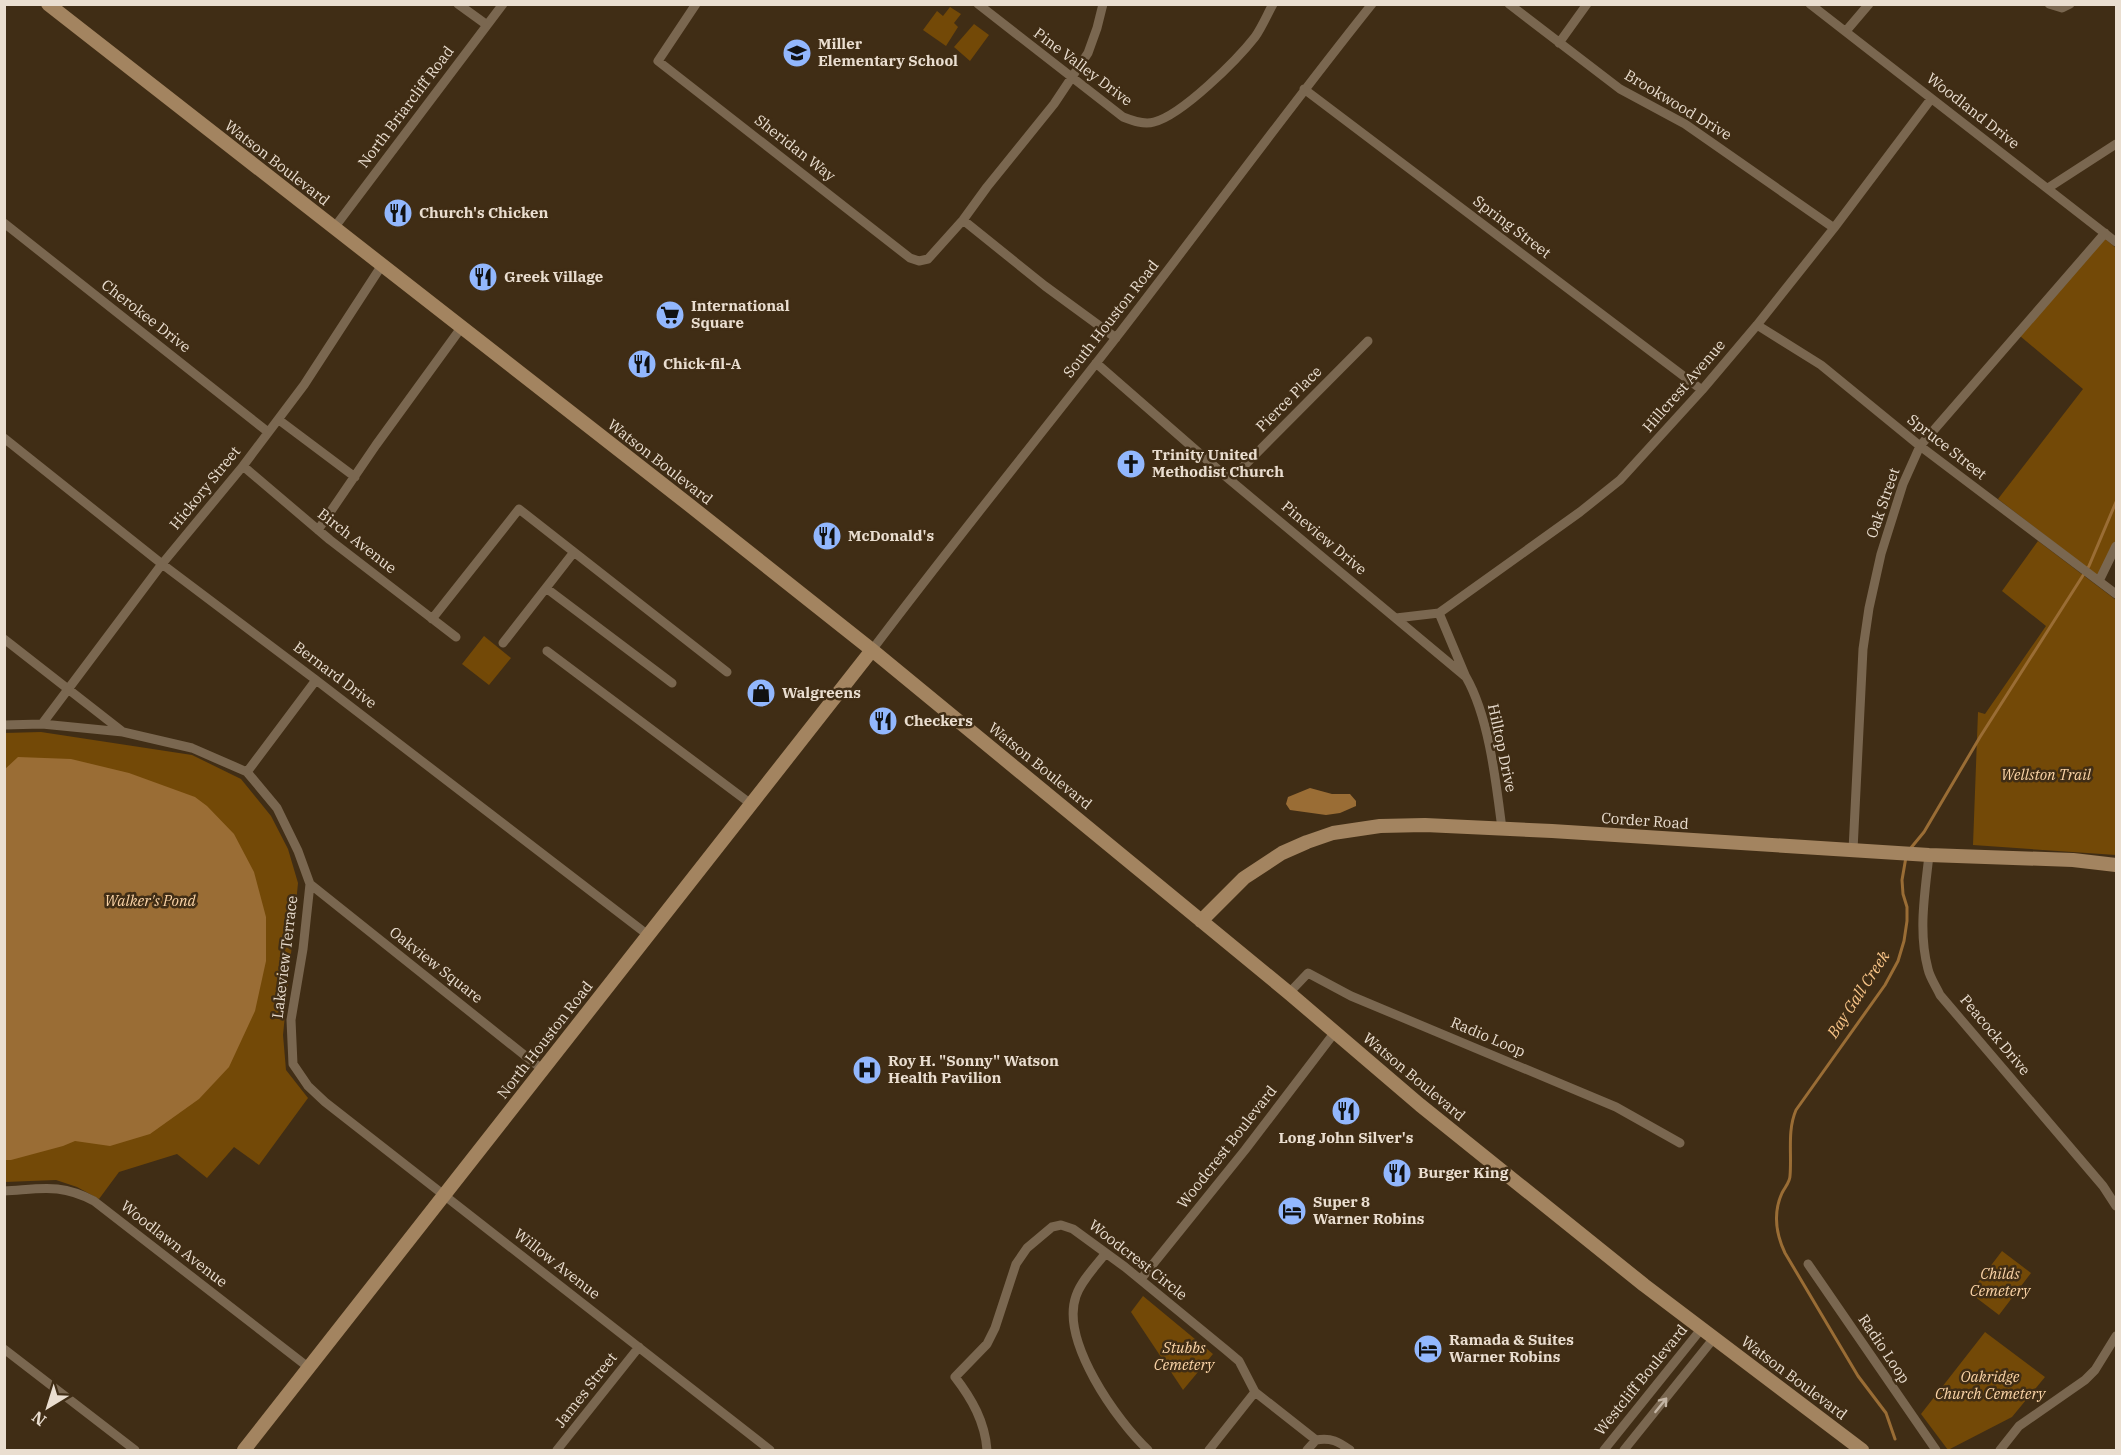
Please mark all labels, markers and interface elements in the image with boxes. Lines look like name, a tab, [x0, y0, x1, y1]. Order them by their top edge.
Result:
street label: Pine Valley Drive	[1030, 23, 1136, 110]
place label: Miller Elementary School	[818, 34, 958, 70]
school or university icon: Miller Elementary School	[781, 37, 813, 69]
street label: North Briarcliff Road	[354, 42, 458, 171]
street label: Brookwood Drive	[1621, 65, 1735, 144]
street label: Woodland Drive	[1923, 68, 2024, 153]
street label: Sheridan Way	[751, 110, 840, 185]
street label: Watson Boulevard	[221, 116, 334, 209]
street label: Spring Street	[1470, 191, 1555, 262]
restaurant icon: Church's Chicken	[382, 197, 414, 229]
place label: Church's Chicken	[419, 203, 548, 222]
street label: South Houston Road	[1059, 256, 1162, 381]
restaurant icon: Greek Village	[467, 261, 499, 293]
place label: Greek Village	[504, 267, 603, 286]
street label: Cherokee Drive	[98, 275, 195, 356]
place label: International Square	[691, 296, 790, 332]
supermarket icon: International Square	[654, 299, 686, 331]
street label: Hillcrest Avenue	[1638, 335, 1729, 436]
restaurant icon: Chick-fil-A	[626, 348, 658, 380]
place label: Chick-fil-A	[663, 354, 742, 373]
street label: Pierce Place	[1252, 362, 1326, 436]
street label: Spruce Street	[1904, 410, 1991, 483]
street label: Watson Boulevard	[604, 415, 717, 508]
street label: Hickory Street	[165, 442, 244, 533]
place label: Trinity United Methodist Church	[1152, 445, 1284, 481]
church icon: Trinity United Methodist Church	[1115, 448, 1147, 480]
street label: Oak Street	[1862, 465, 1903, 541]
street label: Pineview Drive	[1278, 496, 1371, 579]
street label: Birch Avenue	[314, 504, 400, 577]
restaurant icon: McDonald's	[811, 520, 843, 552]
place label: McDonald's	[848, 526, 934, 545]
street label: Bernard Drive	[290, 637, 381, 712]
shop icon: Walgreens	[745, 677, 777, 709]
place label: Walgreens	[782, 683, 861, 702]
street label: Hilltop Drive	[1484, 702, 1521, 794]
restaurant icon: Checkers	[867, 705, 899, 737]
place label: Checkers	[904, 711, 973, 730]
street label: Watson Boulevard	[985, 718, 1096, 813]
park label: Wellston Trail	[2001, 765, 2092, 784]
street label: Corder Road	[1601, 808, 1689, 833]
park label: Walker's Pond	[104, 891, 196, 910]
street label: Lakeview Terrace	[268, 894, 301, 1020]
street label: Oakview Square	[386, 922, 487, 1007]
water label: Bay Gall Creek	[1822, 946, 1894, 1042]
street label: North Houston Road	[493, 977, 597, 1102]
street label: Peacock Drive	[1956, 990, 2035, 1079]
street label: Radio Loop	[1448, 1012, 1528, 1061]
street label: Watson Boulevard	[1359, 1028, 1469, 1125]
place label: Roy H. "Sonny" Watson Health Pavilion	[888, 1051, 1059, 1087]
hospital icon: Roy H. "Sonny" Watson Health Pavilion	[851, 1054, 883, 1086]
street label: Woodcrest Boulevard	[1173, 1081, 1280, 1212]
restaurant icon: Long John Silver's	[1330, 1095, 1362, 1127]
place label: Long John Silver's	[1279, 1128, 1413, 1147]
restaurant icon: Burger King	[1381, 1157, 1413, 1189]
place label: Burger King	[1418, 1163, 1509, 1182]
place label: Super 8 Warner Robins	[1313, 1192, 1424, 1228]
hotel icon: Super 8 Warner Robins	[1276, 1195, 1308, 1227]
street label: Woodlawn Avenue	[117, 1196, 231, 1291]
street label: Woodcrest Circle	[1085, 1215, 1191, 1304]
street label: Willow Avenue	[510, 1224, 604, 1303]
park label: Childs Cemetery	[1970, 1264, 2031, 1300]
street label: Radio Loop	[1854, 1311, 1914, 1387]
street label: Westcliff Boulevard	[1590, 1320, 1691, 1439]
place label: Ramada & Suites Warner Robins	[1449, 1330, 1574, 1366]
street label: Watson Boulevard	[1738, 1332, 1851, 1424]
hotel icon: Ramada & Suites Warner Robins	[1412, 1333, 1444, 1365]
park label: Stubbs Cemetery	[1154, 1338, 1215, 1374]
street label: James Street	[550, 1348, 621, 1431]
park label: Oakridge Church Cemetery	[1935, 1367, 2046, 1403]
north arrow	[18, 1377, 78, 1437]
one-way arrow	[1654, 1397, 1667, 1413]
text: N	[28, 1407, 50, 1431]

